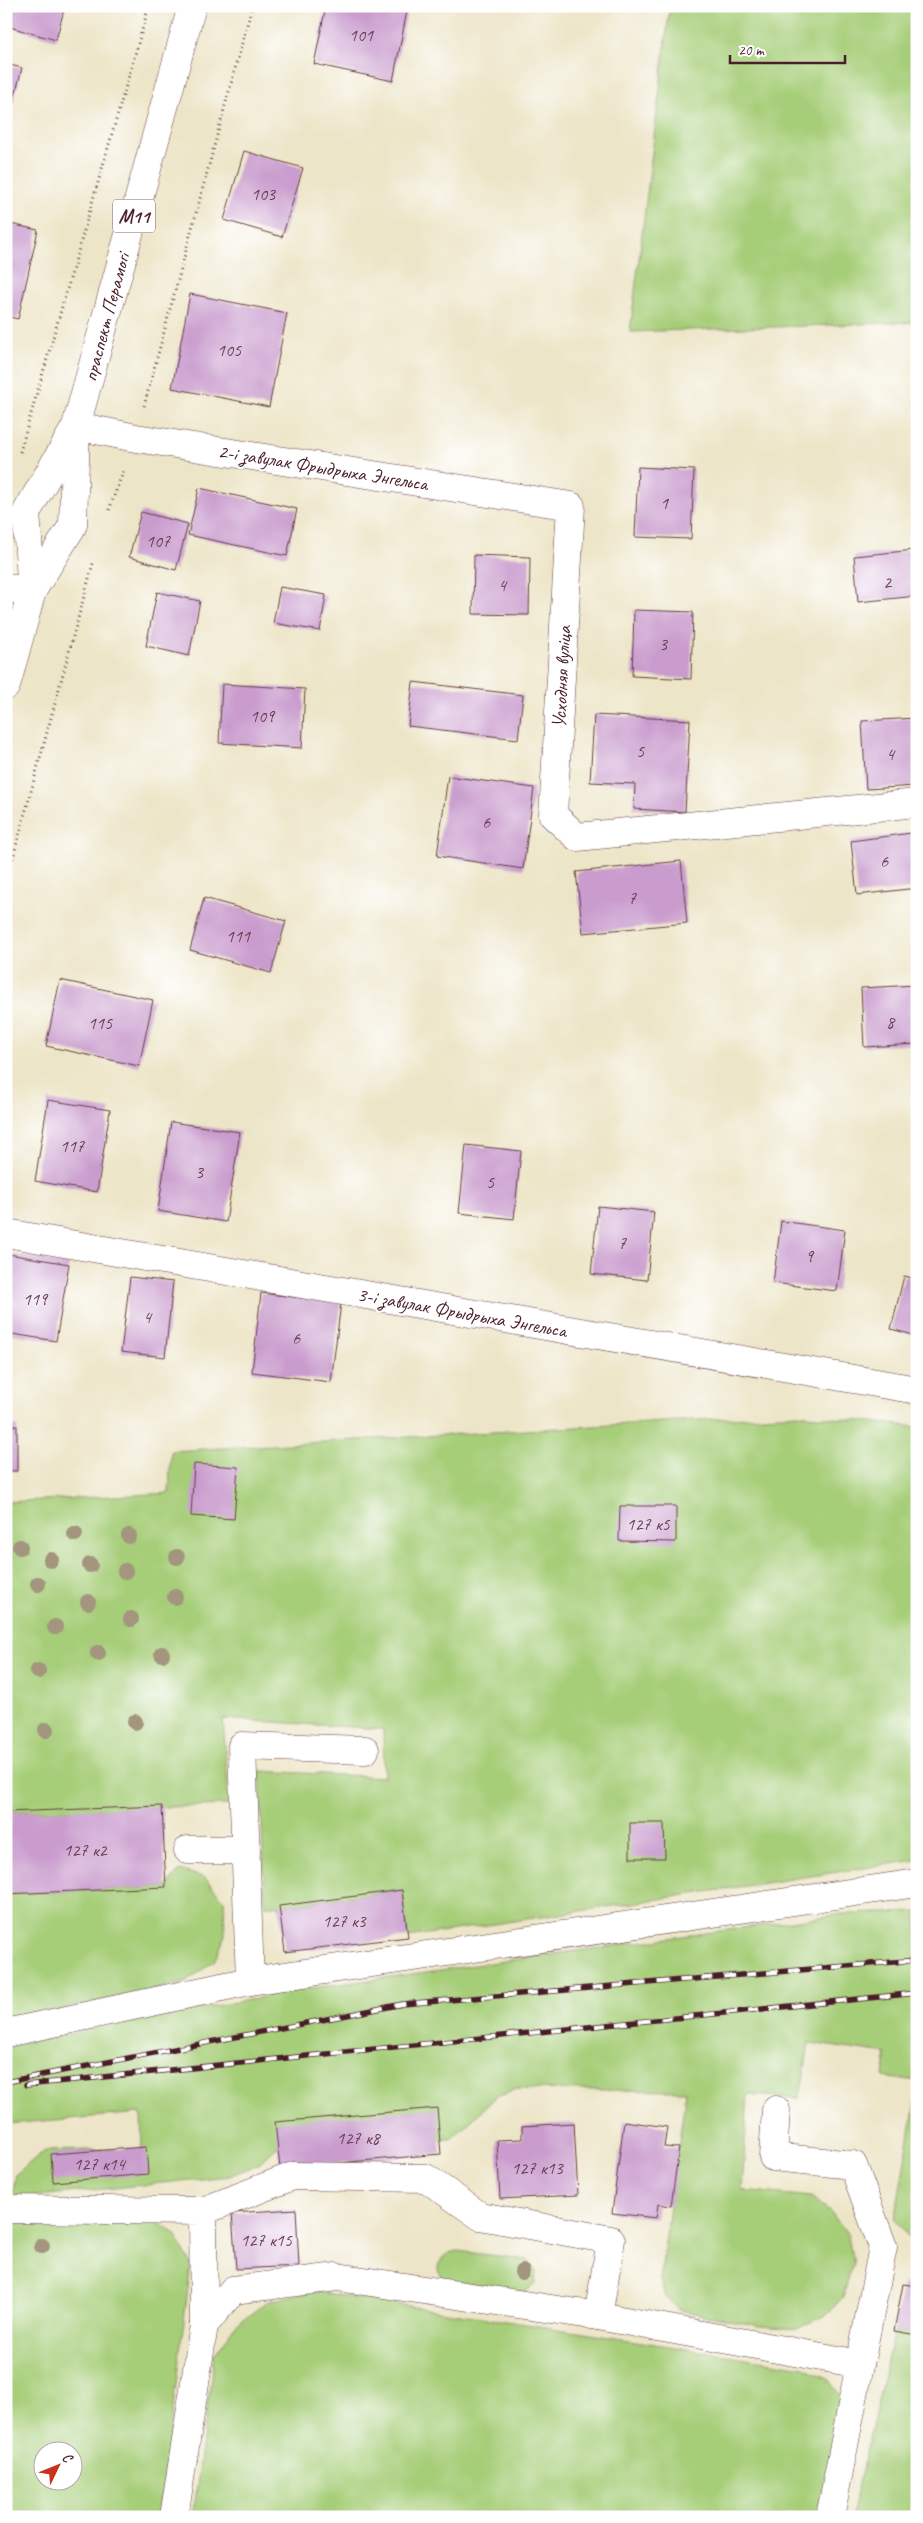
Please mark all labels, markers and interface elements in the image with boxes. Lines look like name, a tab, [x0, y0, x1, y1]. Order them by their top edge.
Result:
house number: 101	[349, 24, 374, 46]
scale bar	[730, 32, 846, 64]
text: 20 m	[738, 41, 765, 60]
house number: 103	[251, 183, 277, 205]
road number: М11	[113, 200, 155, 232]
street label: праспект Перамогі	[77, 248, 136, 384]
house number: 105	[217, 339, 242, 361]
street label: 2-і завулак Фрыдрыха Энгельса	[216, 439, 431, 498]
house number: 1	[660, 492, 669, 514]
house number: 107	[146, 530, 171, 552]
house number: 2	[883, 571, 893, 593]
house number: 4	[498, 574, 508, 596]
street label: Усходняя вуліца	[546, 624, 577, 729]
house number: 3	[659, 633, 669, 655]
house number: 109	[250, 705, 276, 727]
house number: 5	[636, 740, 645, 762]
house number: 4	[886, 743, 896, 765]
house number: 6	[482, 811, 491, 833]
house number: 6	[880, 850, 889, 872]
house number: 7	[628, 887, 637, 909]
house number: 111	[226, 925, 251, 947]
house number: 8	[886, 1011, 896, 1033]
house number: 115	[88, 1012, 113, 1034]
house number: 117	[60, 1135, 85, 1157]
house number: 3	[195, 1161, 205, 1183]
house number: 5	[486, 1171, 495, 1193]
house number: 7	[618, 1232, 627, 1254]
house number: 9	[805, 1245, 815, 1267]
street label: 3-і завулак Фрыдрыха Энгельса	[355, 1282, 570, 1345]
house number: 119	[23, 1288, 49, 1310]
house number: 4	[143, 1306, 153, 1328]
house number: 6	[292, 1327, 301, 1349]
house number: 127 к5	[626, 1513, 671, 1535]
house number: 127 к2	[63, 1839, 109, 1861]
house number: 127 к3	[322, 1910, 368, 1932]
house number: 127 к8	[336, 2127, 382, 2149]
house number: 127 к14	[73, 2153, 127, 2175]
house number: 127 к13	[511, 2157, 565, 2179]
house number: 127 к15	[240, 2229, 293, 2251]
north arrow	[32, 2440, 82, 2490]
text: С	[59, 2449, 77, 2467]

